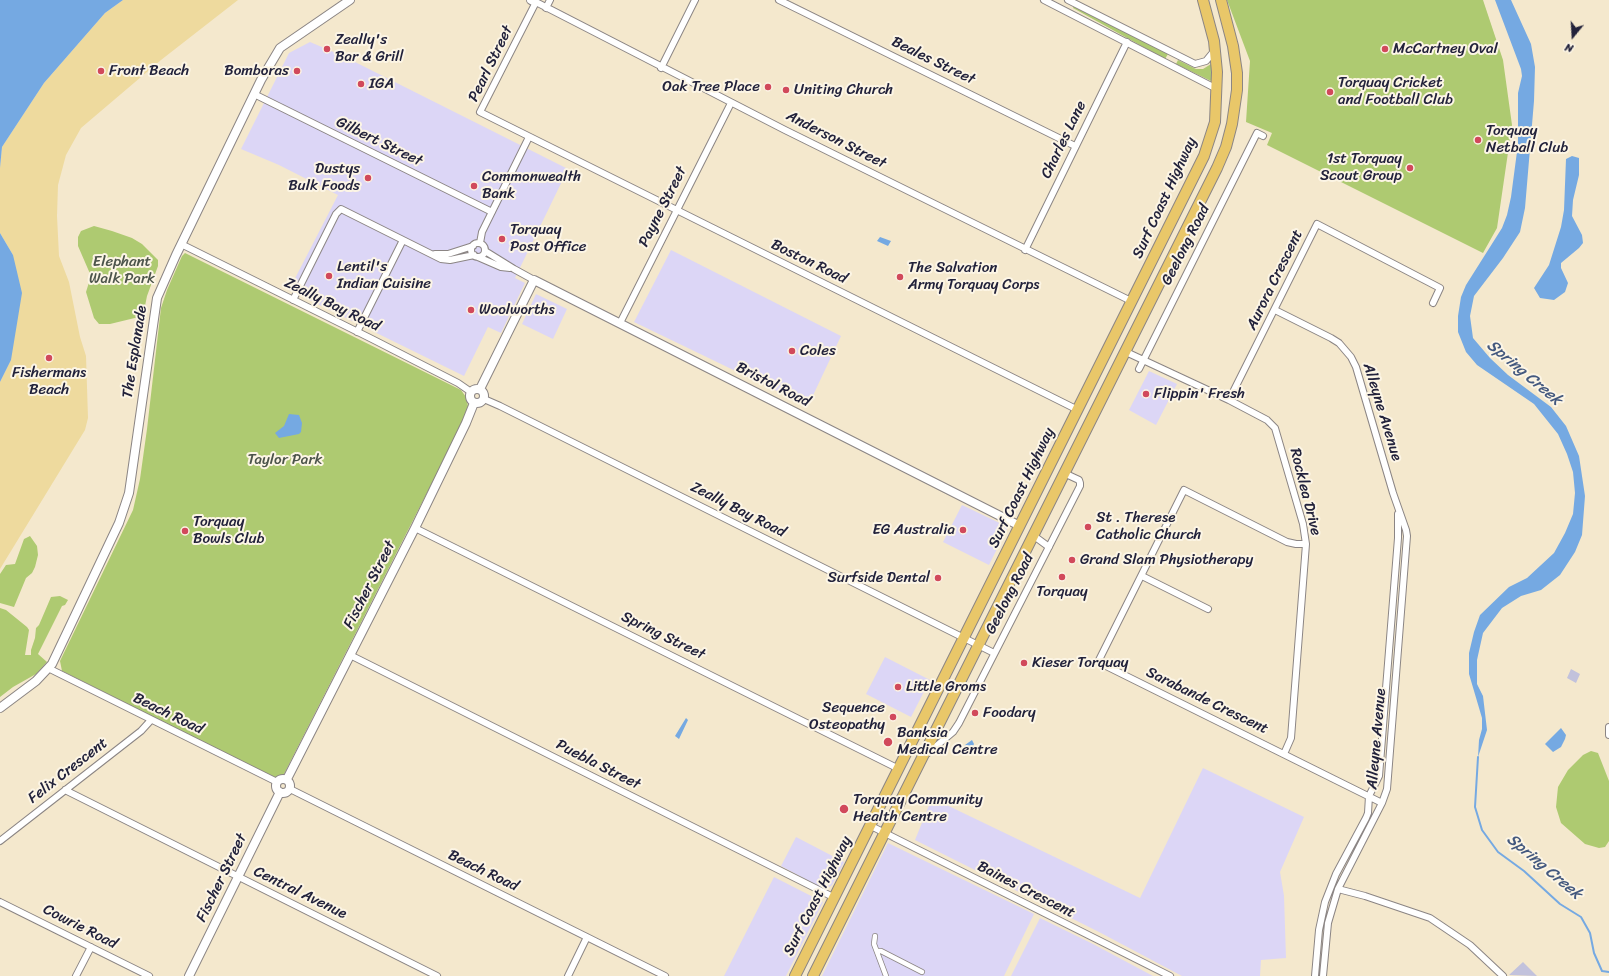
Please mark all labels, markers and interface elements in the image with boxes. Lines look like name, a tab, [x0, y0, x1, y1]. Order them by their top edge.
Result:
north arrow	[1553, 16, 1593, 56]
street label: Pearl Street	[465, 23, 517, 105]
place label: Zeally's Bar & Grill	[335, 31, 404, 66]
street label: Beales Street	[888, 33, 978, 89]
text: N	[1563, 38, 1576, 58]
place label: McCartney Oval	[1393, 40, 1498, 58]
marker: Zeally's Bar & Grill	[322, 44, 332, 54]
marker: McCartney Oval	[1380, 44, 1390, 54]
place label: Front Beach	[109, 62, 189, 80]
place label: Bomboras	[224, 62, 289, 80]
marker: Front Beach	[96, 66, 106, 76]
marker: Bomboras	[292, 66, 302, 76]
place label: Torquay Cricket and Football Club	[1338, 74, 1453, 109]
place label: IGA	[369, 75, 394, 93]
place label: Oak Tree Place	[662, 78, 760, 96]
marker: IGA	[356, 79, 366, 89]
place label: Uniting Church	[794, 81, 893, 99]
marker: Oak Tree Place	[763, 82, 773, 92]
marker: Uniting Church	[781, 85, 791, 95]
marker: Torquay Cricket and Football Club	[1325, 87, 1335, 97]
street label: Charles Lane	[1038, 98, 1090, 182]
street label: Anderson Street	[783, 107, 889, 173]
street label: Gilbert Street	[333, 113, 425, 171]
place label: Torquay Netball Club	[1486, 122, 1568, 157]
street label: Surf Coast Highway	[1129, 134, 1201, 262]
marker: Torquay Netball Club	[1473, 135, 1483, 145]
place label: 1st Torquay Scout Group	[1320, 150, 1402, 185]
place label: Dustys Bulk Foods	[288, 160, 360, 195]
marker: 1st Torquay Scout Group	[1405, 163, 1415, 173]
street label: Payne Street	[635, 164, 691, 250]
place label: Commonwealth Bank	[482, 168, 581, 203]
marker: Dustys Bulk Foods	[363, 173, 373, 183]
marker: Commonwealth Bank	[469, 181, 479, 191]
street label: Geelong Road	[1158, 202, 1214, 288]
place label: Torquay Post Office	[510, 221, 586, 256]
street label: Aurora Crescent	[1243, 227, 1307, 333]
marker: Torquay Post Office	[497, 234, 507, 244]
street label: Boston Road	[768, 236, 850, 288]
park label: Elephant Walk Park	[89, 253, 155, 288]
place label: Lentil's Indian Cuisine	[337, 258, 431, 293]
place label: The Salvation Army Torquay Corps	[908, 259, 1040, 294]
marker: Lentil's Indian Cuisine	[324, 271, 334, 281]
marker: The Salvation Army Torquay Corps	[895, 272, 905, 282]
street label: Zeally Bay Road	[281, 274, 383, 336]
place label: Woolworths	[479, 301, 555, 319]
street label: The Esplanade	[119, 304, 151, 400]
marker: Woolworths	[466, 305, 476, 315]
water label: Spring Creek	[1483, 336, 1565, 410]
place label: Coles	[800, 342, 836, 360]
marker: Coles	[787, 346, 797, 356]
marker: Fishermans Beach	[44, 353, 54, 363]
street label: Bristol Road	[733, 359, 813, 411]
street label: Alleyne Avenue	[1359, 361, 1405, 463]
place label: Fishermans Beach	[12, 364, 86, 399]
place label: Flippin' Fresh	[1154, 385, 1245, 403]
marker: Flippin' Fresh	[1141, 389, 1151, 399]
street label: Surf Coast Highway	[985, 425, 1059, 551]
street label: Rocklea Drive	[1285, 446, 1325, 538]
park label: Taylor Park	[248, 451, 322, 469]
street label: Zeally Bay Road	[687, 478, 789, 542]
place label: St . Therese Catholic Church	[1096, 509, 1201, 544]
place label: Torquay Bowls Club	[193, 513, 264, 548]
place label: EG Australia	[872, 521, 955, 539]
marker: St . Therese Catholic Church	[1083, 522, 1093, 532]
marker: EG Australia	[958, 525, 968, 535]
marker: Torquay Bowls Club	[180, 526, 190, 536]
street label: Fischer Street	[340, 538, 400, 632]
street label: Geelong Road	[982, 551, 1038, 637]
place label: Grand Slam Physiotherapy	[1080, 551, 1253, 569]
marker: Grand Slam Physiotherapy	[1067, 555, 1077, 565]
place label: Surfside Dental	[827, 569, 930, 587]
marker: Torquay	[1057, 572, 1067, 582]
marker: Surfside Dental	[933, 573, 943, 583]
place label: Torquay	[1036, 583, 1088, 601]
street label: Spring Street	[618, 608, 708, 664]
place label: Kieser Torquay	[1032, 654, 1128, 672]
marker: Kieser Torquay	[1019, 658, 1029, 668]
street label: Sarabande Crescent	[1143, 664, 1271, 738]
place label: Little Groms	[906, 678, 986, 696]
marker: Little Groms	[893, 682, 903, 692]
street label: Alleyne Avenue	[1364, 688, 1390, 790]
street label: Beach Road	[130, 689, 206, 739]
place label: Sequence Osteopathy	[809, 699, 885, 734]
place label: Foodary	[983, 704, 1036, 722]
marker: Foodary	[970, 708, 980, 718]
marker: Sequence Osteopathy	[888, 712, 898, 722]
place label: Banksia Medical Centre	[897, 724, 998, 759]
street label: Felix Crescent	[25, 734, 111, 808]
street label: Puebla Street	[553, 736, 643, 794]
marker: Banksia Medical Centre	[882, 736, 894, 748]
place label: Torquay Community Health Centre	[853, 791, 983, 826]
marker: Torquay Community Health Centre	[838, 803, 850, 815]
water label: Spring Creek	[1503, 830, 1585, 904]
street label: Fischer Street	[193, 831, 251, 925]
street label: Surf Coast Highway	[780, 833, 856, 959]
street label: Beach Road	[445, 846, 521, 896]
street label: Baines Crescent	[974, 858, 1078, 922]
street label: Central Avenue	[250, 863, 350, 923]
street label: Cowrie Road	[40, 901, 120, 953]

